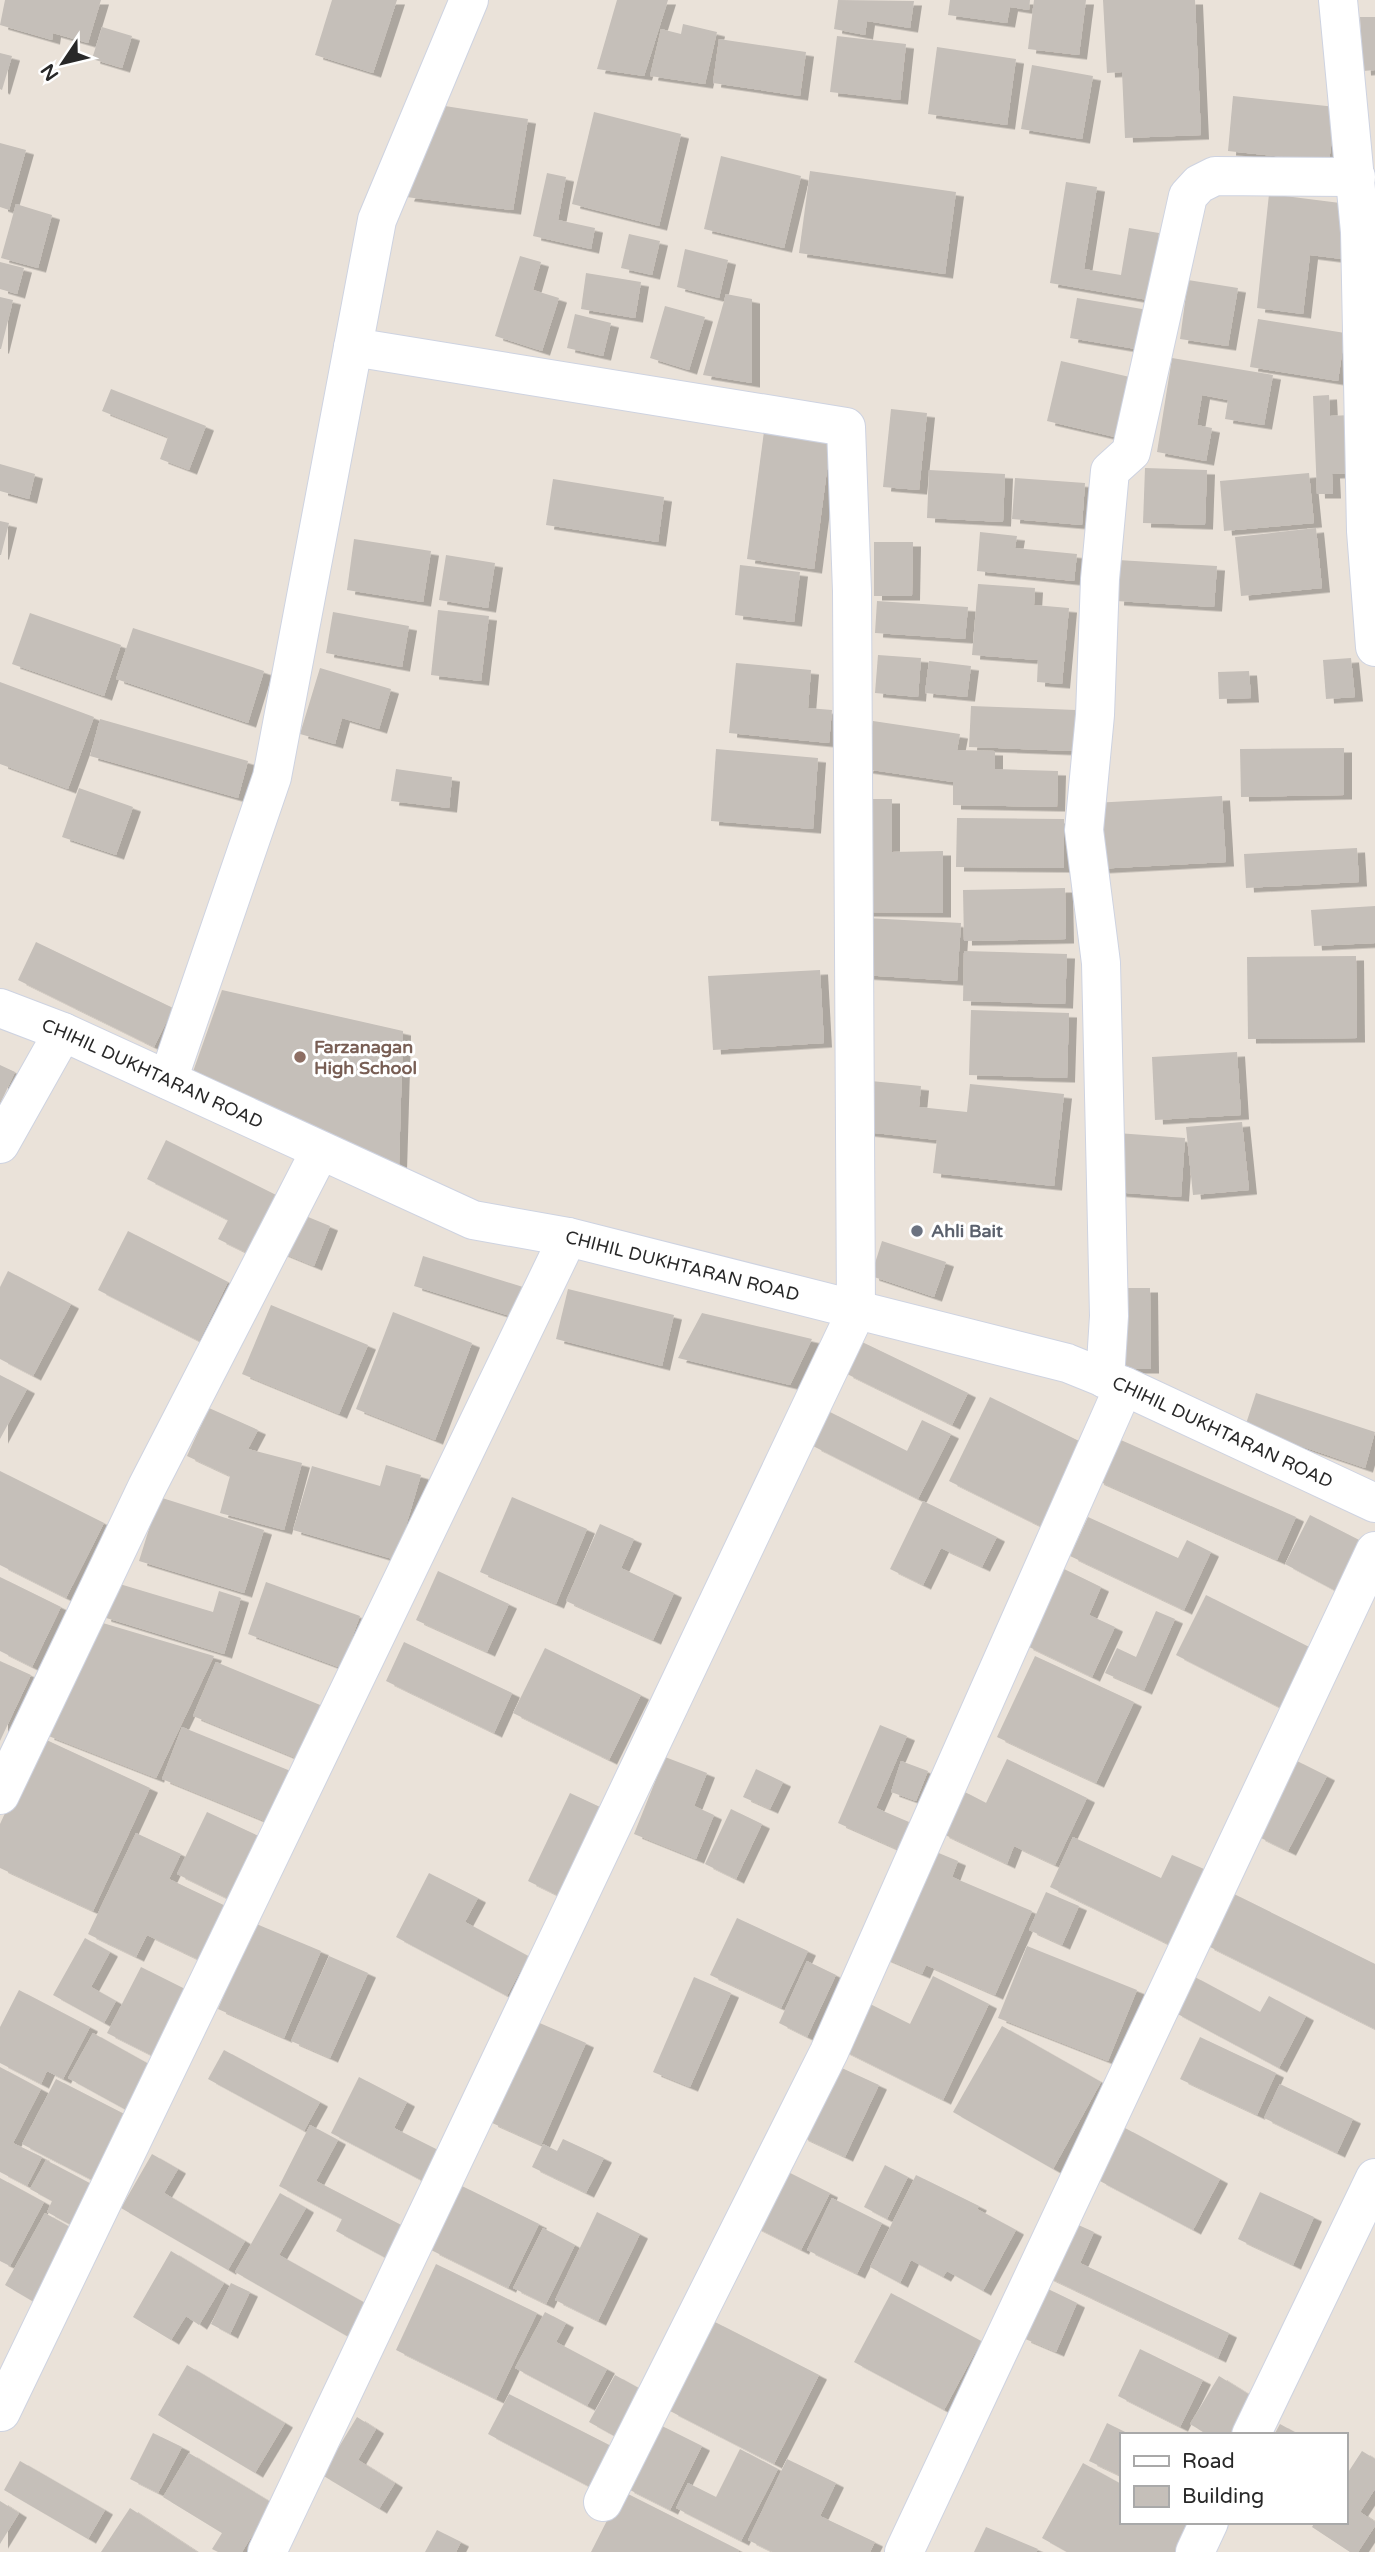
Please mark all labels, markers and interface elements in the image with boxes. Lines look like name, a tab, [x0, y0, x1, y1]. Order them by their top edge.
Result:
north arrow	[28, 28, 98, 98]
text: N	[37, 60, 63, 85]
street label: CHIHIL DUKHTARAN ROAD	[39, 1014, 267, 1133]
place label: Farzanagan High School	[314, 1036, 417, 1079]
marker: Farzanagan High School	[292, 1049, 308, 1065]
place label: Ahli Bait	[931, 1220, 1003, 1242]
marker: Ahli Bait	[909, 1223, 925, 1239]
street label: CHIHIL DUKHTARAN ROAD	[563, 1226, 802, 1306]
street label: CHIHIL DUKHTARAN ROAD	[1109, 1372, 1336, 1493]
legend	[1120, 2433, 1347, 2524]
text: Road	[1182, 2449, 1235, 2474]
text: Building	[1182, 2484, 1264, 2509]

